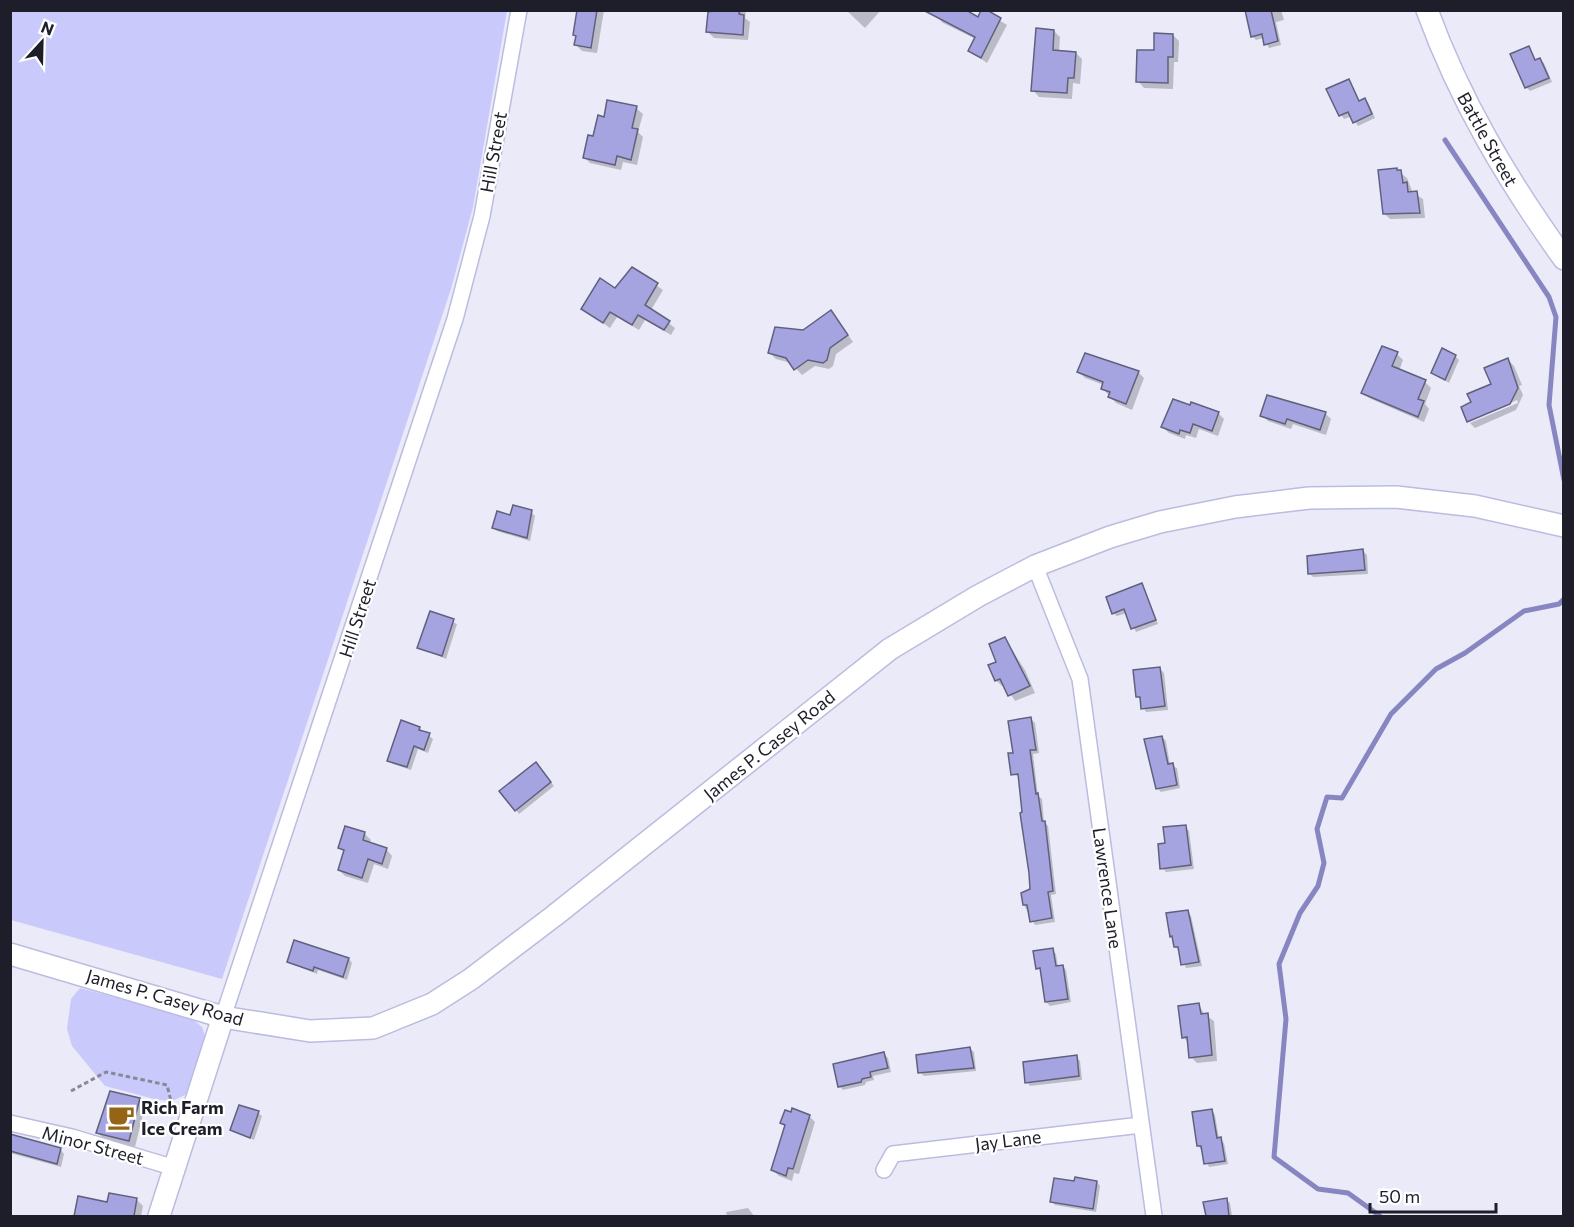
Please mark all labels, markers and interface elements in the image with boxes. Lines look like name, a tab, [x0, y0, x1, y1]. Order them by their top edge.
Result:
north arrow	[12, 12, 72, 72]
text: N	[39, 17, 57, 39]
street label: Battle Street	[1453, 88, 1523, 190]
street label: Hill Street	[475, 110, 511, 194]
street label: Hill Street	[334, 576, 380, 660]
street label: James P. Casey Road	[699, 685, 839, 805]
street label: Lawrence Lane	[1089, 826, 1127, 950]
street label: James P. Casey Road	[84, 964, 246, 1030]
place label: Rich Farm Ice Cream	[141, 1096, 224, 1139]
cafe icon: Rich Farm Ice Cream	[106, 1102, 136, 1132]
street label: Minor Street	[40, 1121, 146, 1169]
street label: Jay Lane	[974, 1125, 1042, 1155]
scale bar	[1370, 1176, 1496, 1214]
text: 50 m	[1379, 1185, 1420, 1207]

